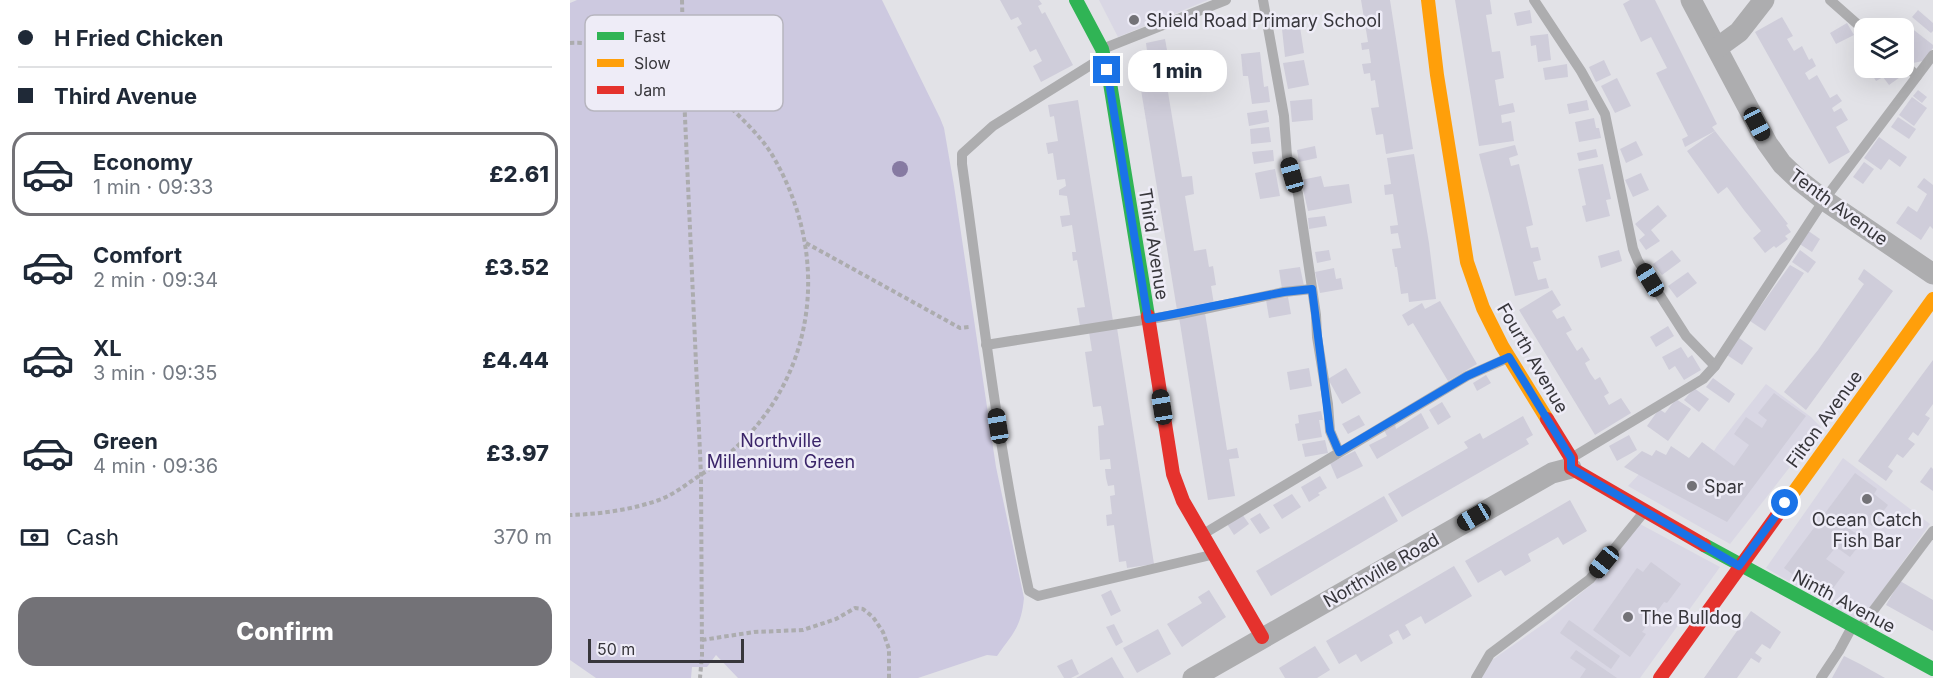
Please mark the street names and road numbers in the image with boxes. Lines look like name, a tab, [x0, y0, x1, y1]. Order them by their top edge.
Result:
street label: Tenth Avenue	[1786, 164, 1892, 250]
street label: Third Avenue	[1135, 187, 1173, 301]
street label: Fourth Avenue	[1493, 299, 1573, 417]
street label: Filton Avenue	[1782, 366, 1866, 472]
street label: Northville Road	[1320, 528, 1442, 612]
street label: Ninth Avenue	[1789, 565, 1899, 637]

